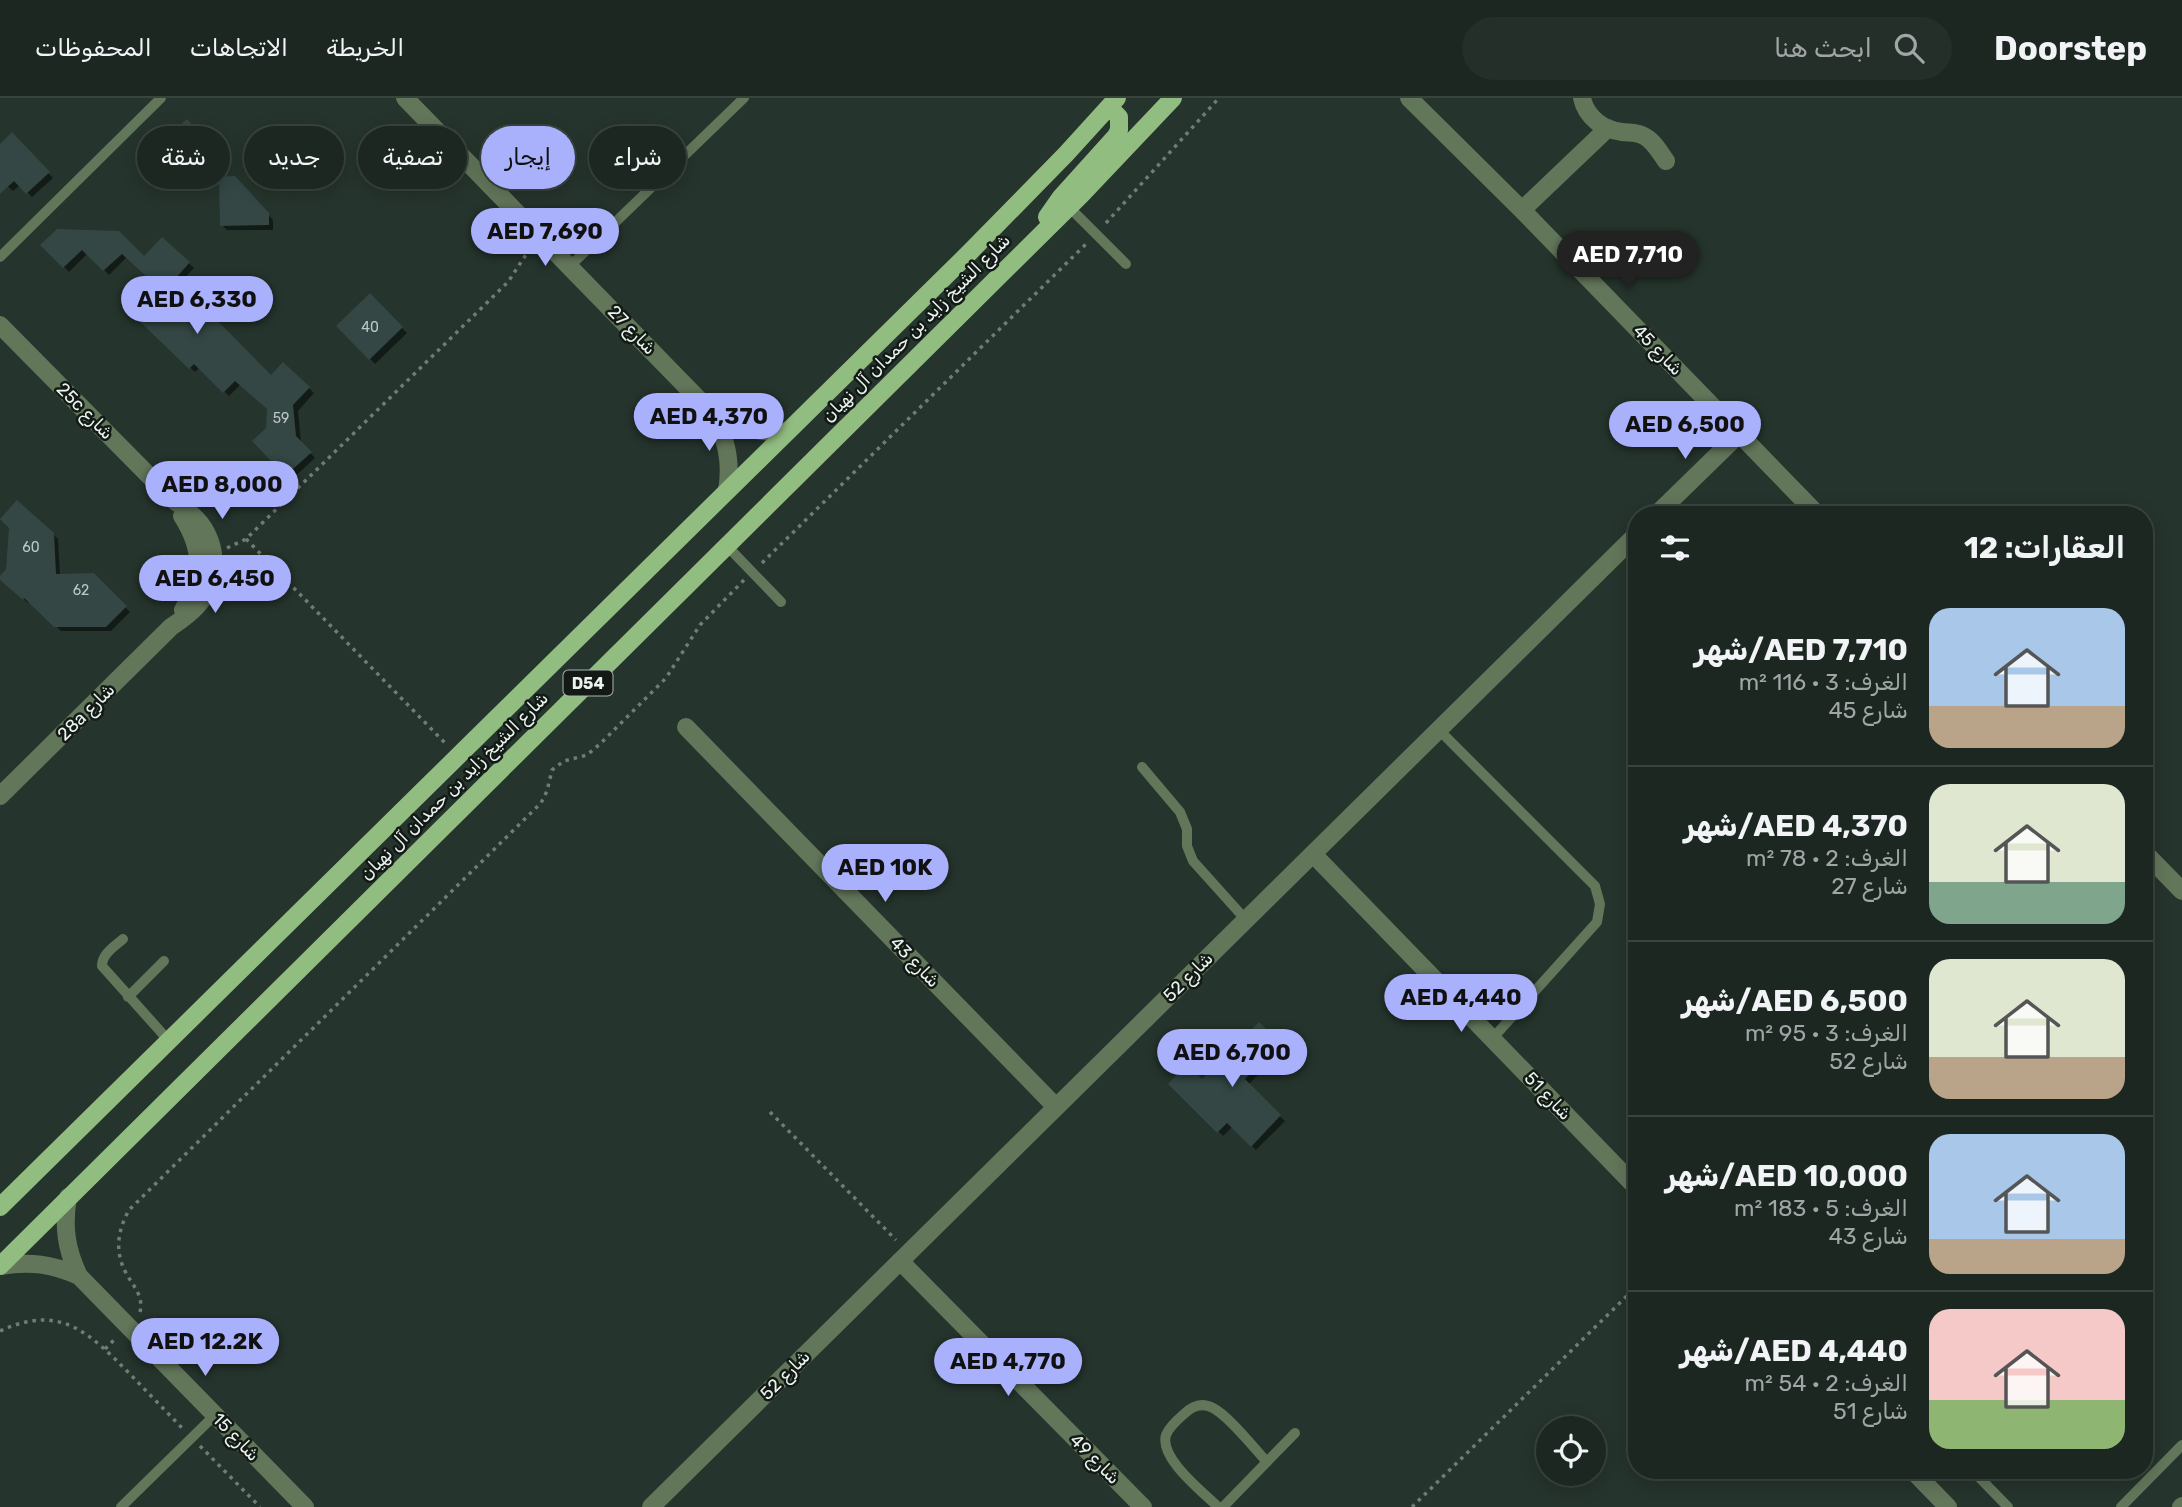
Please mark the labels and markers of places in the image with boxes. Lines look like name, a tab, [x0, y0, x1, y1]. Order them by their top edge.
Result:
pin: AED 7,690	[465, 208, 625, 268]
pin: AED 7,710	[1548, 232, 1708, 291]
pin: AED 6,330	[117, 276, 277, 336]
pin: AED 4,370	[629, 394, 789, 453]
pin: AED 6,500	[1605, 402, 1765, 461]
pin: AED 8,000	[142, 462, 302, 521]
pin: AED 6,450	[135, 556, 295, 615]
pin: AED 10K	[820, 844, 950, 904]
pin: AED 4,440	[1381, 974, 1541, 1034]
pin: AED 6,700	[1152, 1030, 1312, 1089]
pin: AED 12.2K	[125, 1318, 285, 1378]
pin: AED 4,770	[928, 1338, 1088, 1398]

